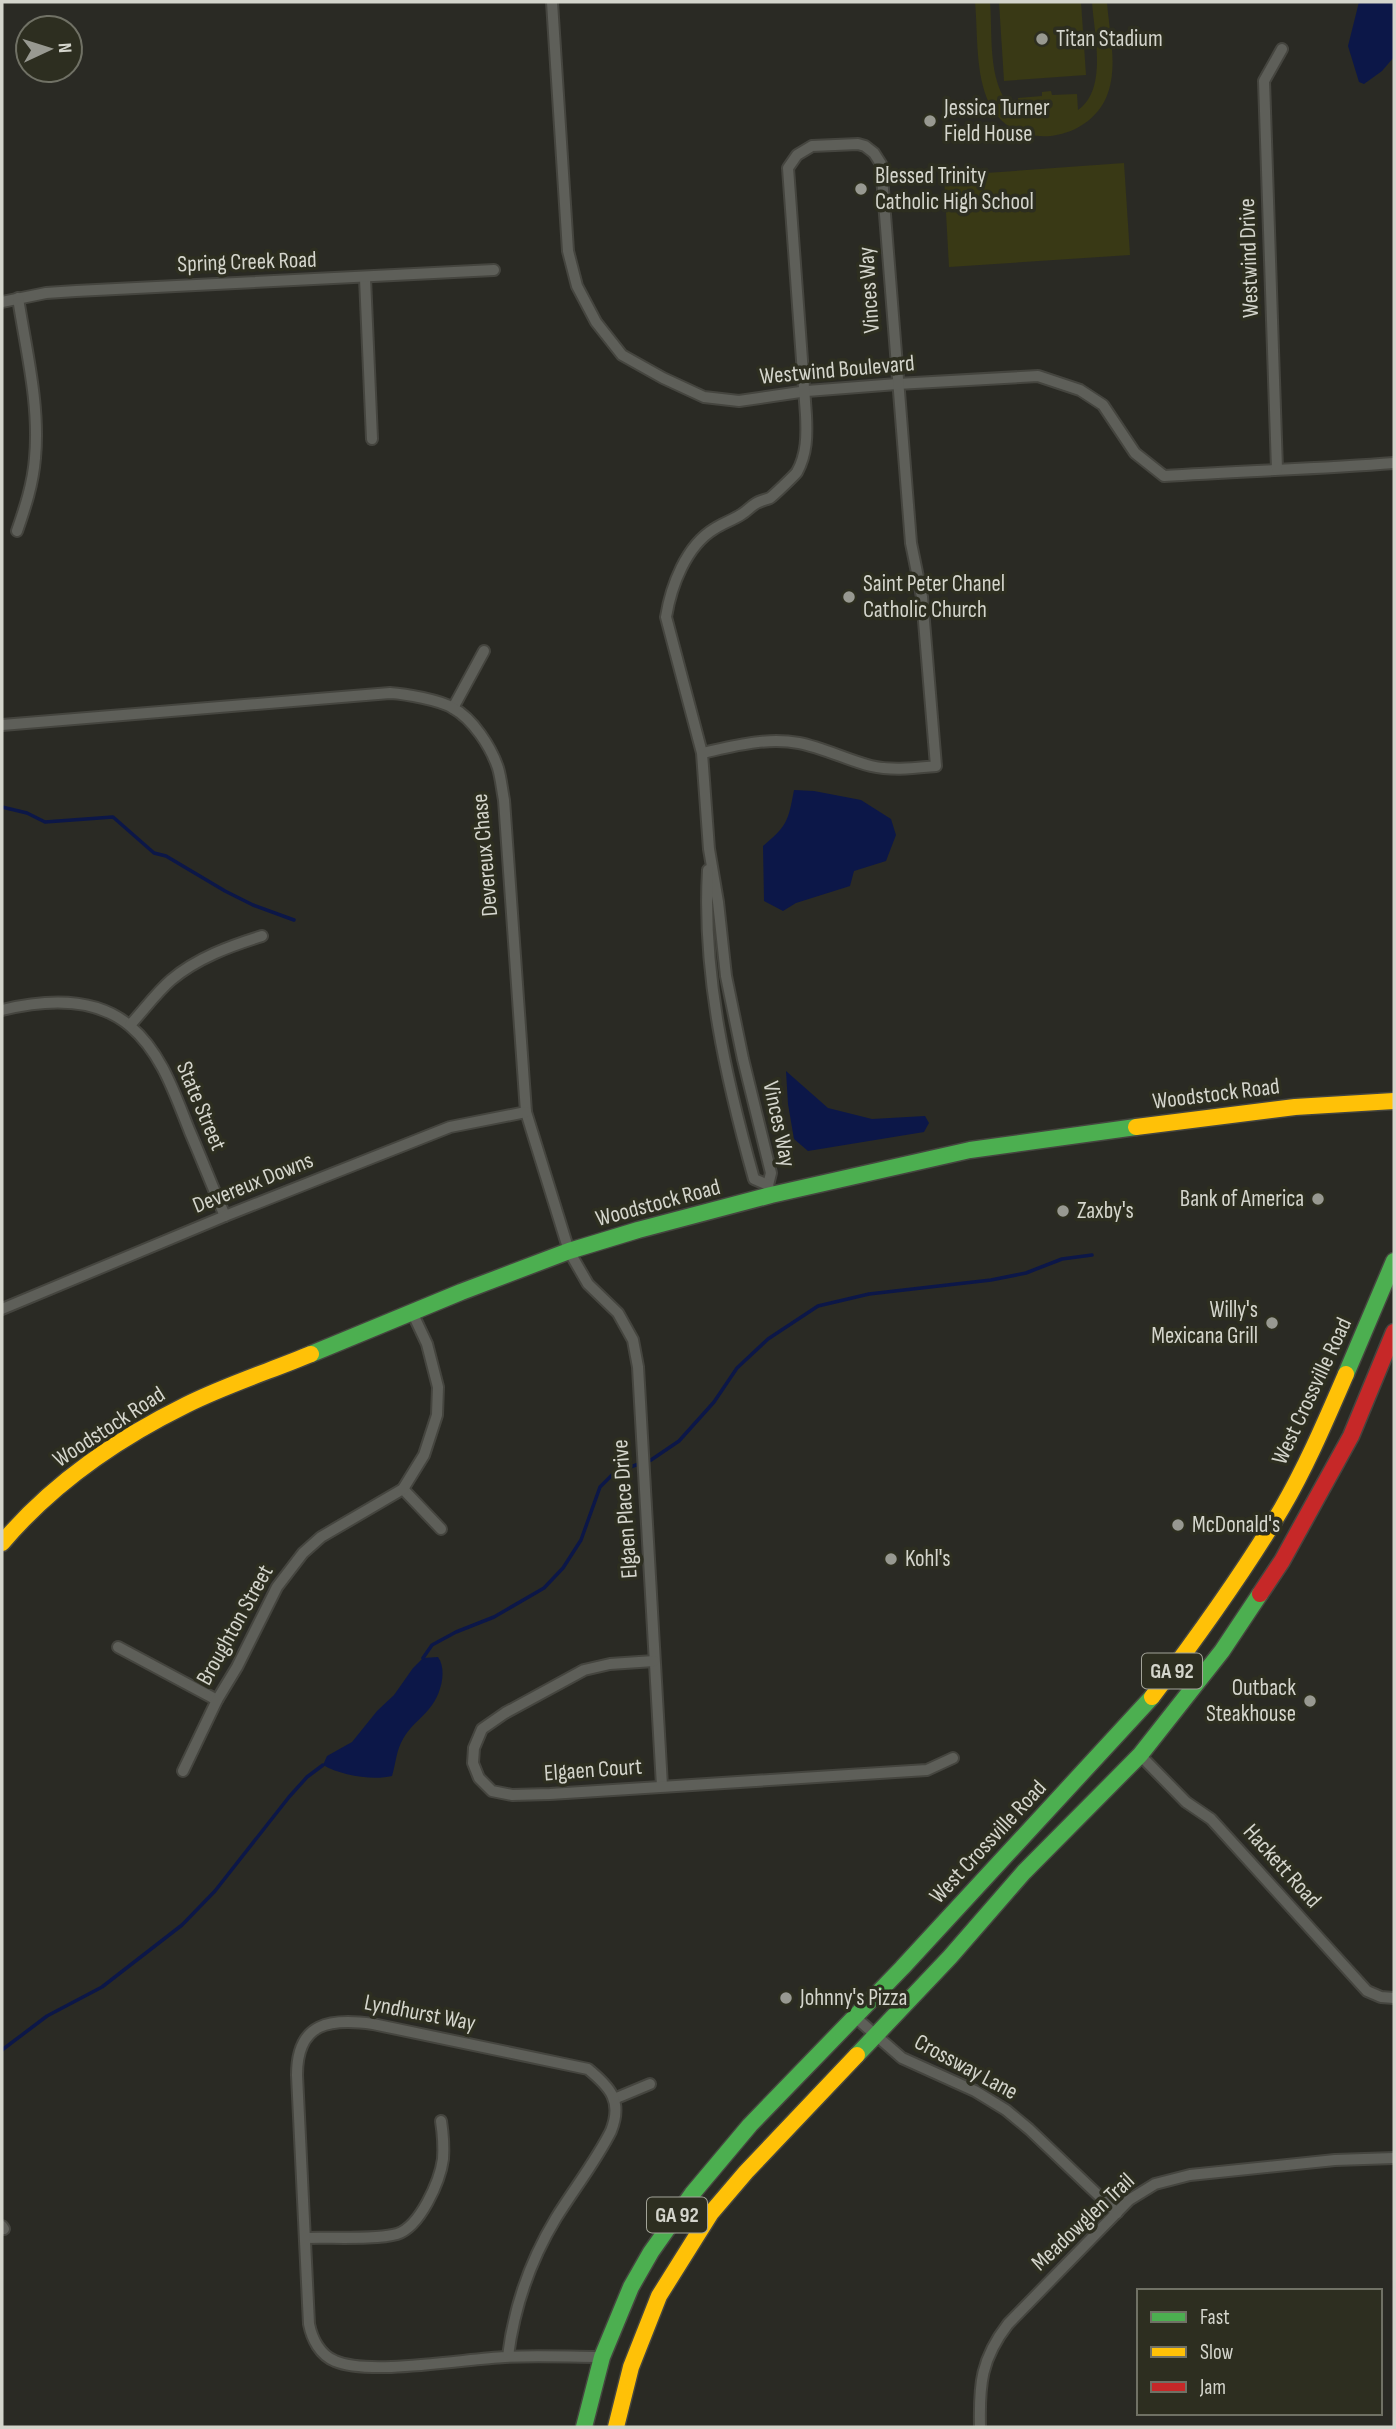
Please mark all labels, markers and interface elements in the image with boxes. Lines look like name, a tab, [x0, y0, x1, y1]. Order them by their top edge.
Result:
north arrow	[14, 14, 84, 84]
place label: Titan Stadium	[1056, 25, 1163, 53]
marker: Titan Stadium	[1034, 31, 1050, 47]
text: N	[53, 42, 76, 54]
place label: Jessica Turner Field House	[943, 94, 1050, 148]
marker: Jessica Turner Field House	[922, 113, 938, 129]
place label: Blessed Trinity Catholic High School	[875, 162, 1034, 216]
marker: Blessed Trinity Catholic High School	[853, 181, 869, 197]
street label: Westwind Drive	[1233, 198, 1265, 318]
street label: Spring Creek Road	[177, 246, 317, 278]
street label: Vinces Way	[852, 246, 886, 334]
street label: Westwind Boulevard	[758, 349, 916, 391]
place label: Saint Peter Chanel Catholic Church	[863, 570, 1005, 624]
marker: Saint Peter Chanel Catholic Church	[841, 589, 857, 605]
street label: Devereux Chase	[466, 792, 504, 918]
street label: State Street	[170, 1057, 232, 1155]
street label: Woodstock Road	[1151, 1072, 1281, 1116]
street label: Vinces Way	[756, 1079, 802, 1169]
street label: Devereux Downs	[189, 1146, 317, 1220]
street label: Woodstock Road	[593, 1173, 723, 1233]
place label: Bank of America	[1180, 1185, 1304, 1213]
marker: Bank of America	[1310, 1191, 1326, 1207]
place label: Zaxby's	[1077, 1197, 1134, 1225]
marker: Zaxby's	[1055, 1203, 1071, 1219]
place label: Willy's Mexicana Grill	[1151, 1296, 1258, 1350]
street label: West Crossville Road	[1266, 1313, 1358, 1469]
marker: Willy's Mexicana Grill	[1264, 1315, 1280, 1331]
street label: Woodstock Road	[48, 1380, 170, 1474]
street label: Elgaen Place Drive	[606, 1439, 644, 1579]
place label: McDonald's	[1192, 1511, 1280, 1539]
marker: McDonald's	[1170, 1517, 1186, 1533]
place label: Kohl's	[905, 1545, 951, 1573]
marker: Kohl's	[883, 1551, 899, 1567]
street label: Broughton Street	[190, 1560, 280, 1690]
road number: GA 92	[1142, 1654, 1202, 1688]
place label: Outback Steakhouse	[1206, 1674, 1296, 1728]
marker: Outback Steakhouse	[1302, 1693, 1318, 1709]
street label: Elgaen Court	[543, 1753, 643, 1787]
street label: West Crossville Road	[924, 1774, 1052, 1910]
street label: Hackett Road	[1237, 1818, 1327, 1914]
place label: Johnny's Pizza	[799, 1984, 907, 2012]
street label: Lyndhurst Way	[362, 1988, 478, 2038]
marker: Johnny's Pizza	[778, 1990, 794, 2006]
street label: Crossway Lane	[909, 2028, 1023, 2106]
street label: Meadowglen Trail	[1026, 2167, 1140, 2277]
road number: GA 92	[647, 2198, 707, 2232]
legend	[1137, 2289, 1382, 2415]
text: Fast	[1200, 2305, 1230, 2330]
text: Slow	[1200, 2340, 1234, 2365]
text: Jam	[1199, 2375, 1226, 2400]

